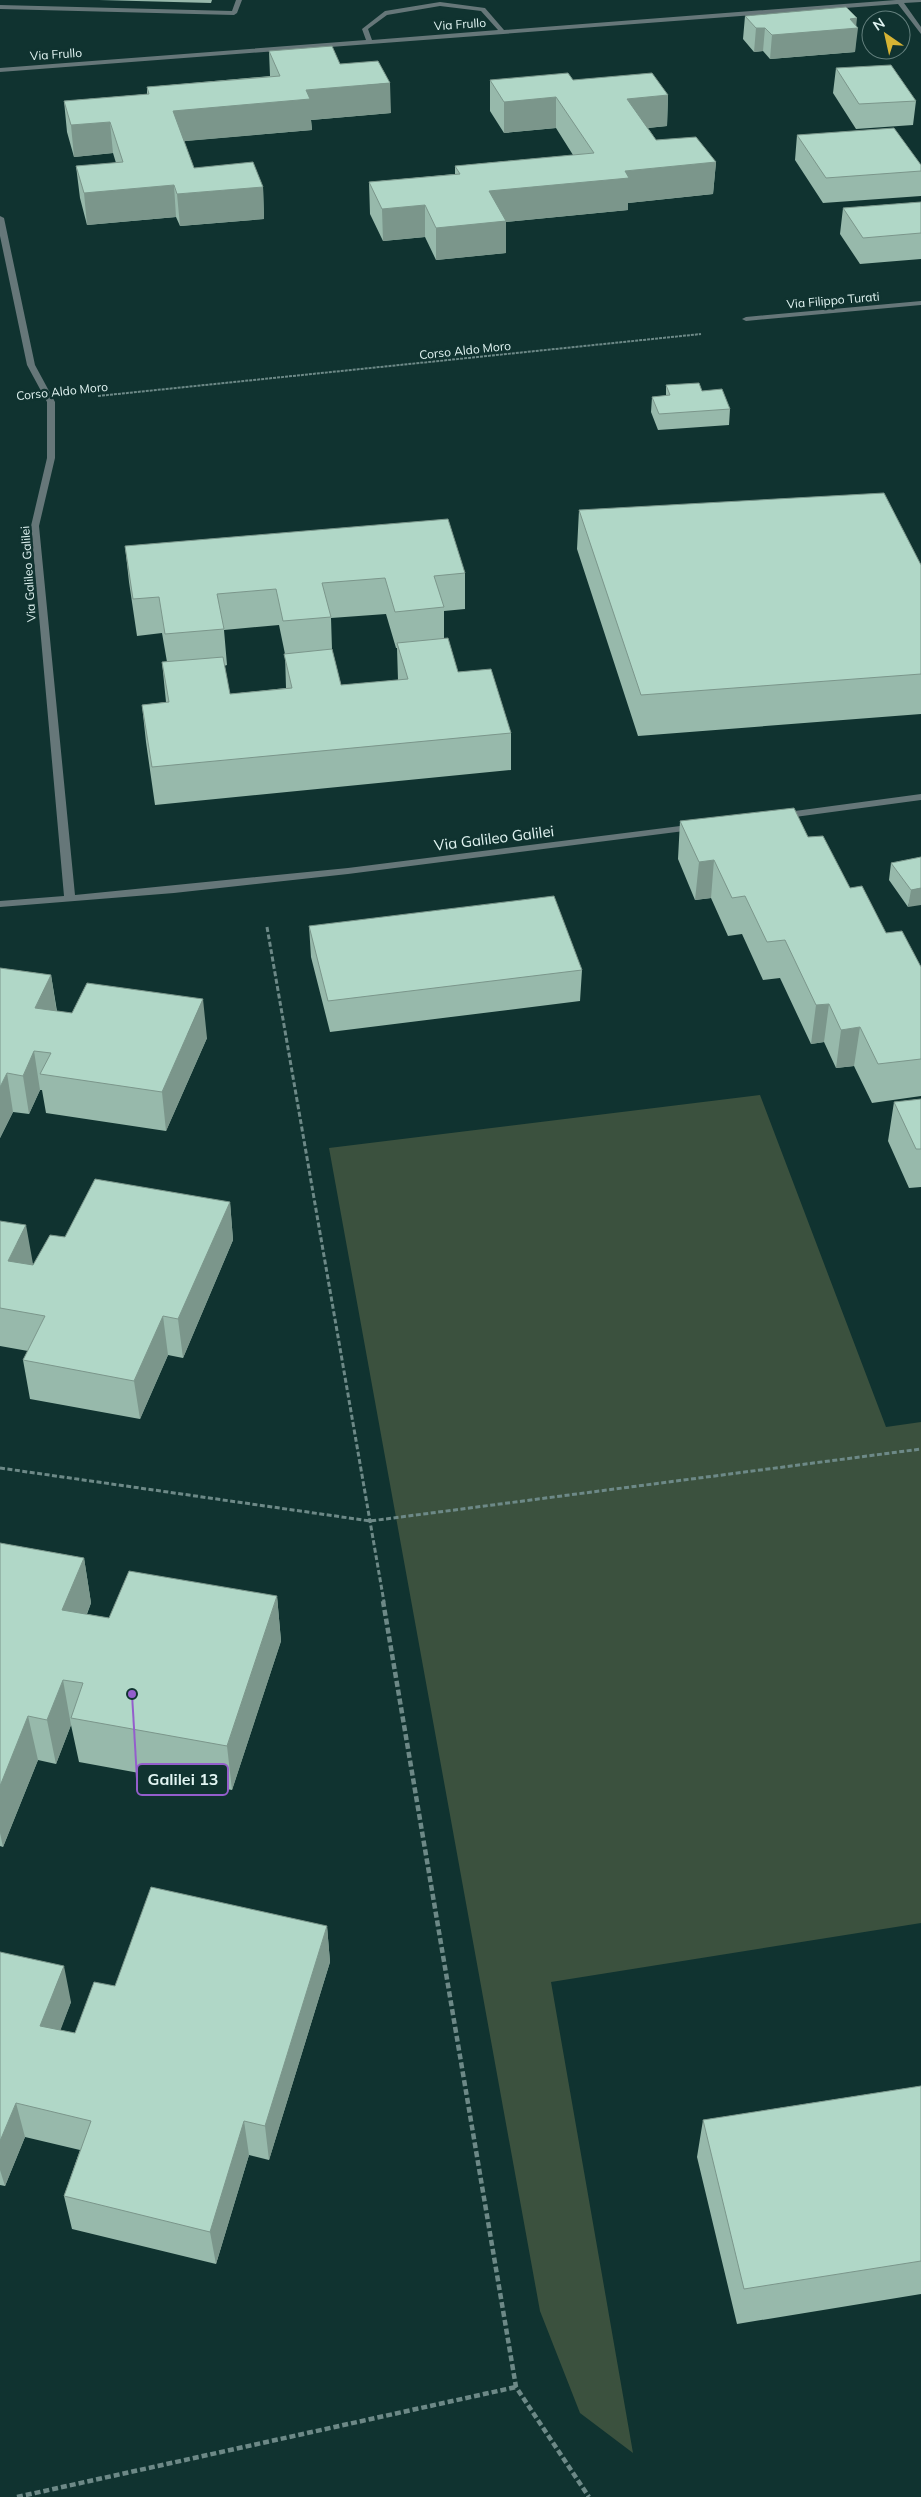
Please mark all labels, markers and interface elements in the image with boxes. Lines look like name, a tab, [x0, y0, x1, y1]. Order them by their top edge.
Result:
north arrow	[861, 10, 911, 60]
text: N	[869, 14, 888, 35]
street label: Via Frullo	[434, 15, 487, 33]
street label: Via Frullo	[30, 45, 83, 63]
street label: Via Filippo Turati	[786, 288, 880, 312]
street label: Corso Aldo Moro	[418, 338, 512, 362]
street label: Corso Aldo Moro	[15, 379, 109, 403]
street label: Via Galileo Galilei	[17, 525, 39, 623]
street label: Via Galileo Galilei	[433, 821, 555, 855]
callout: Galilei 13	[137, 1764, 228, 1795]
text: Galilei 13	[148, 1769, 218, 1789]

